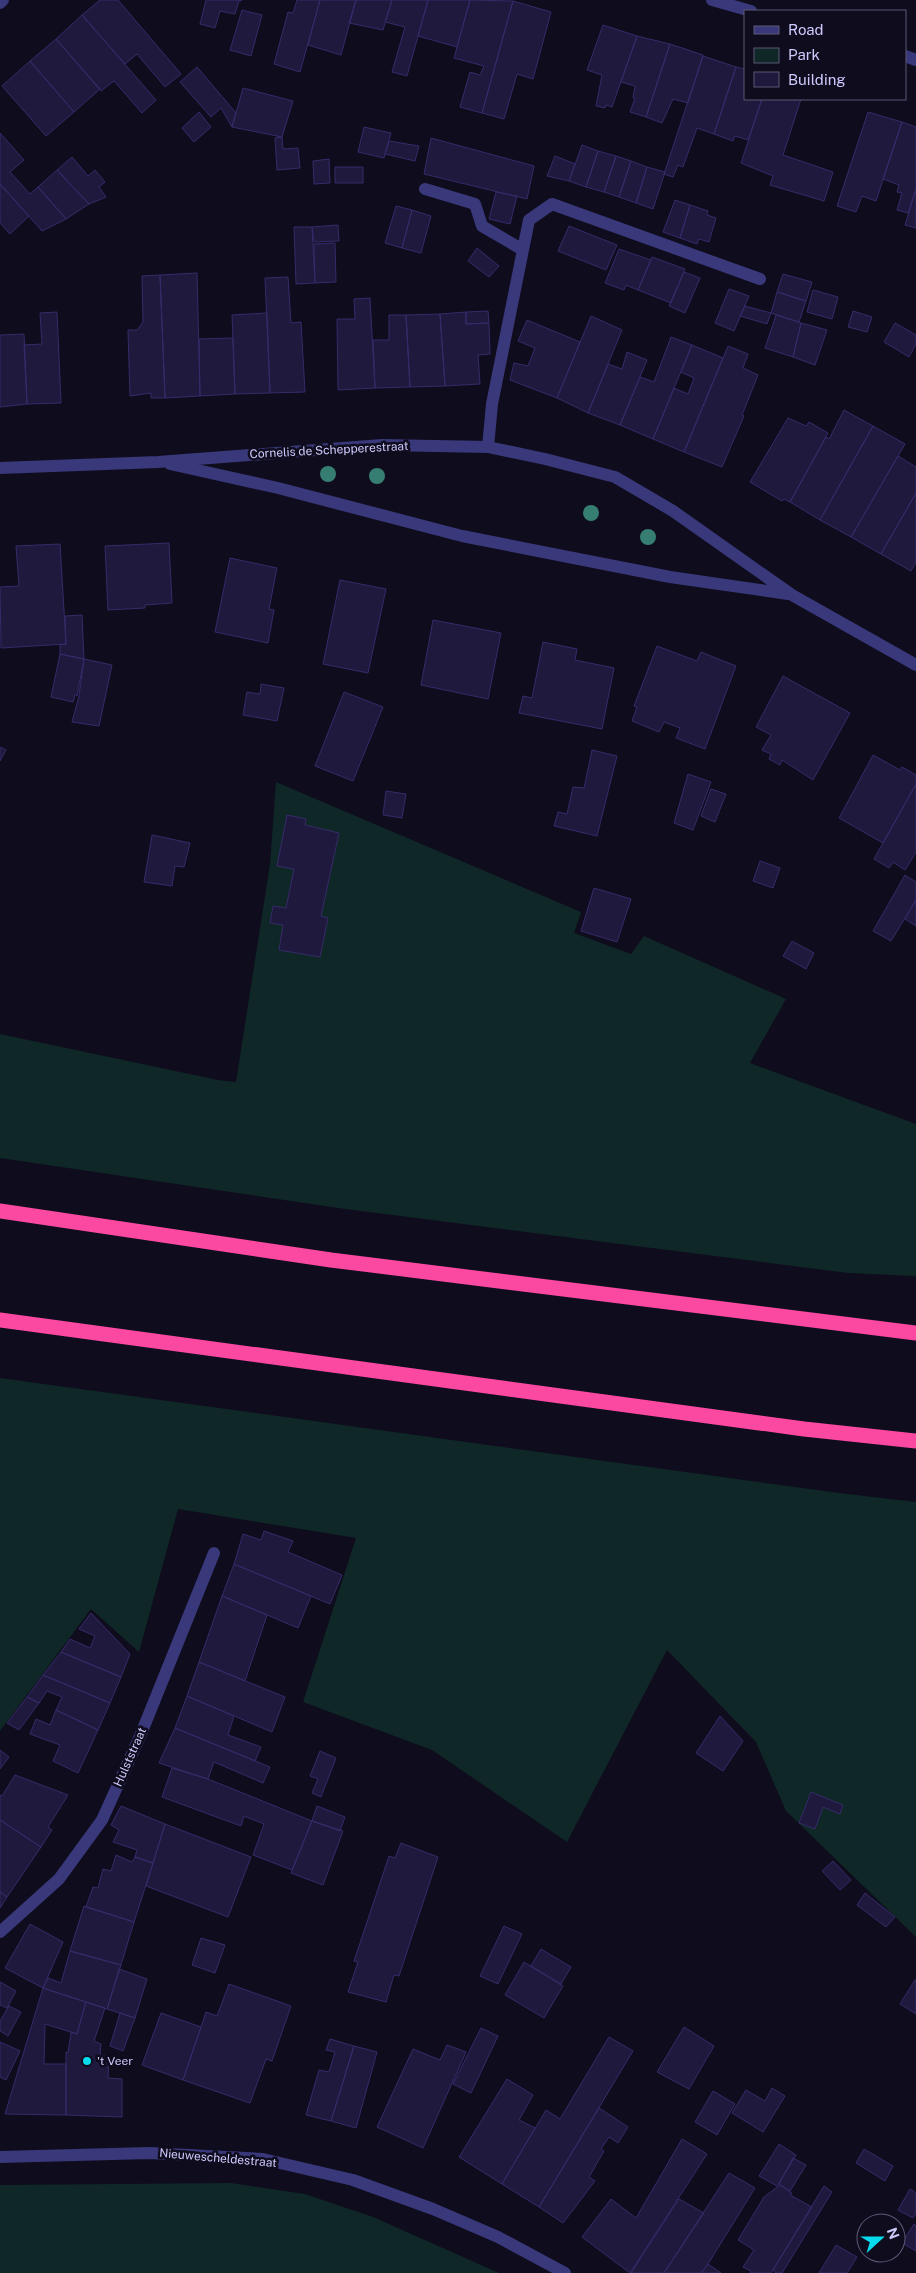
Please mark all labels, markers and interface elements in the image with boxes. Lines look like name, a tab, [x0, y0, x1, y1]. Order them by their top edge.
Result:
legend	[744, 10, 906, 100]
text: Road	[788, 21, 824, 38]
text: Park	[788, 46, 820, 63]
text: Building	[788, 71, 846, 88]
street label: Cornelis de Schepperestraat	[249, 439, 409, 461]
street label: Hulststraat	[111, 1725, 149, 1789]
place label: 't Veer	[97, 2054, 133, 2068]
marker: 't Veer	[81, 2055, 93, 2067]
street label: Nieuwescheldestraat	[159, 2146, 278, 2170]
north arrow	[856, 2213, 906, 2263]
text: N	[884, 2225, 903, 2241]

